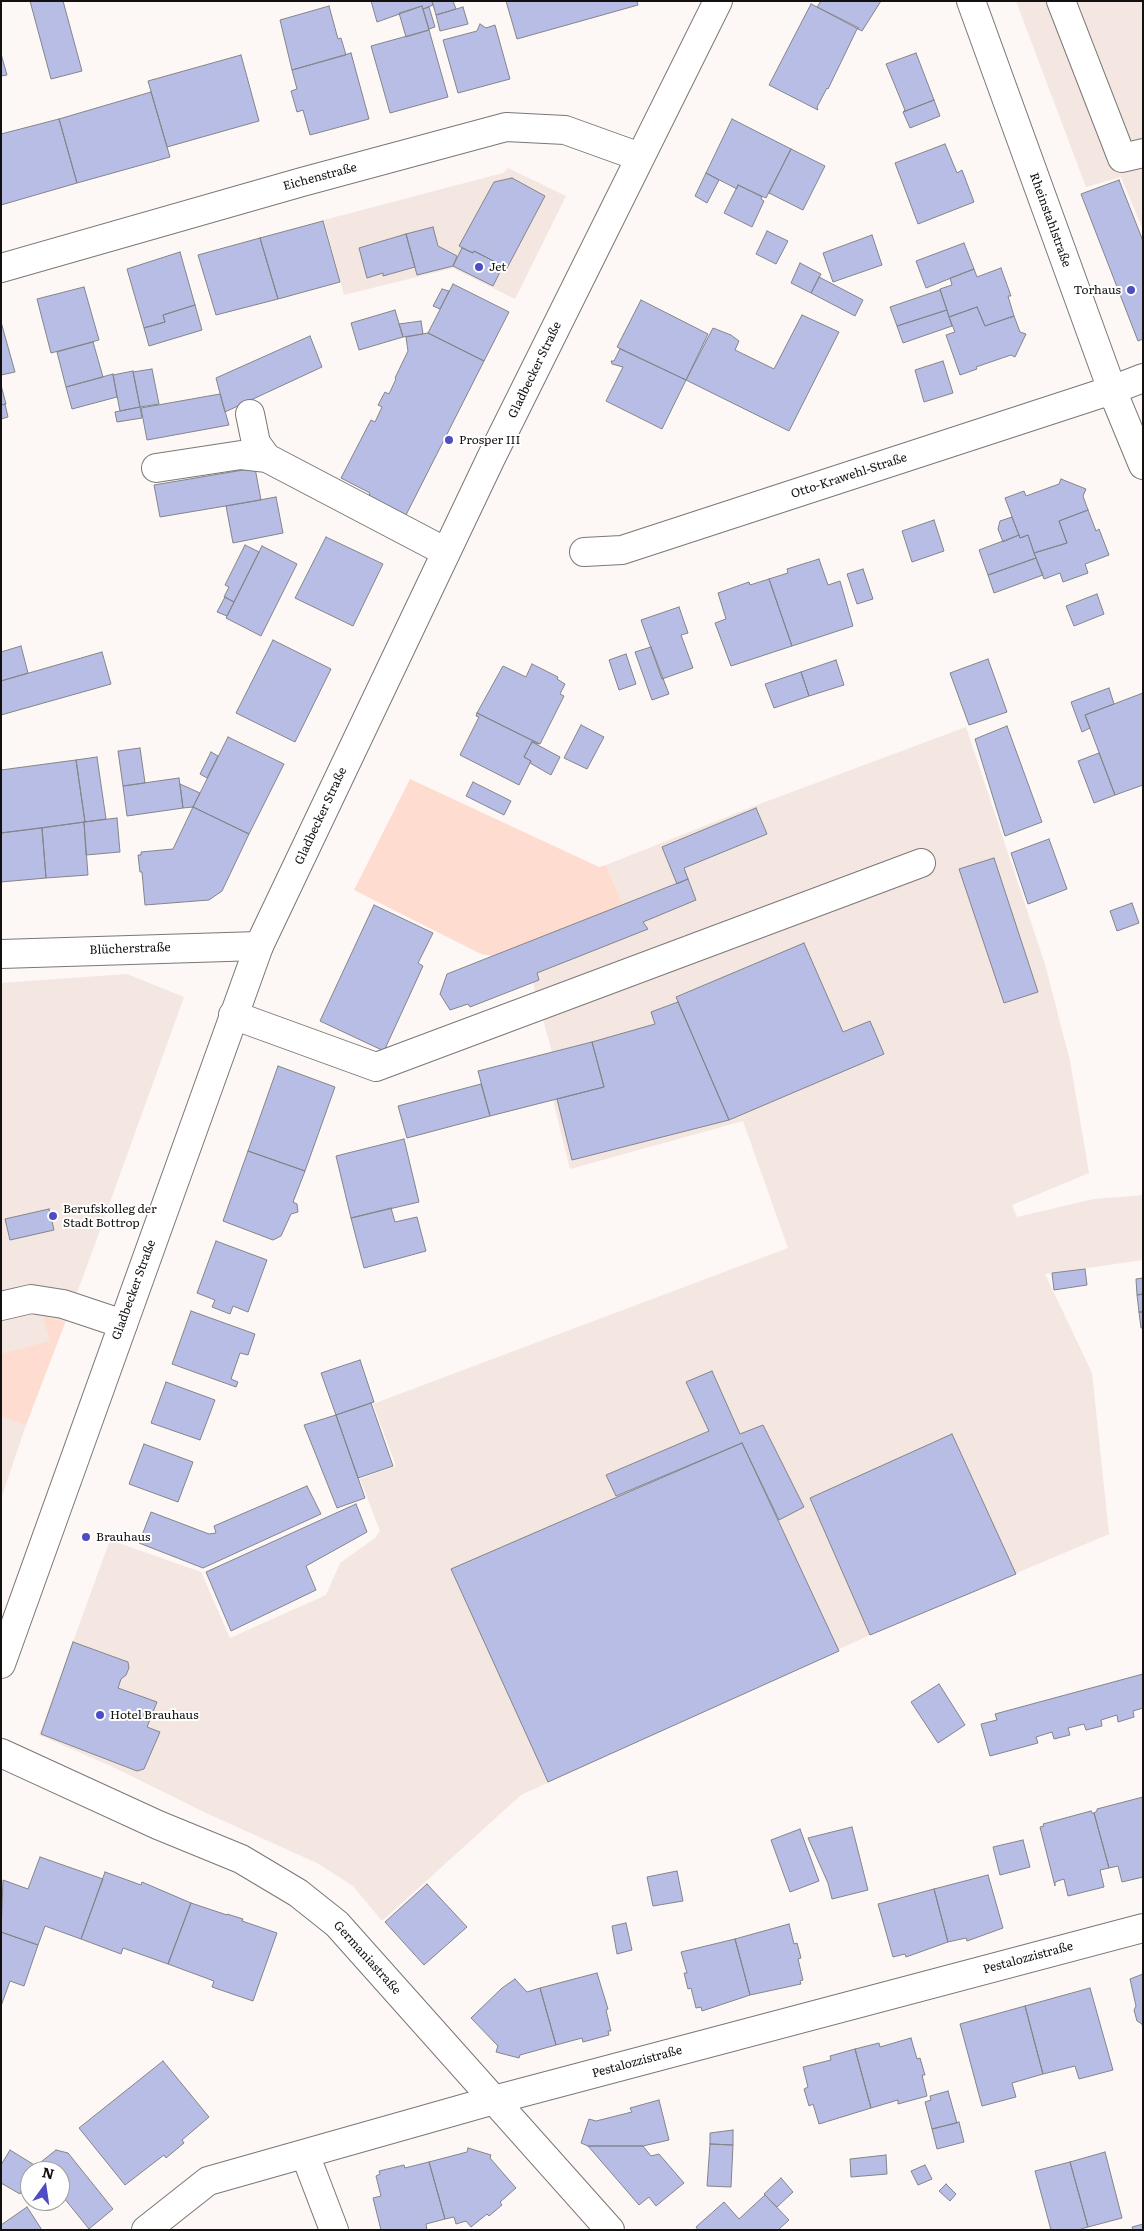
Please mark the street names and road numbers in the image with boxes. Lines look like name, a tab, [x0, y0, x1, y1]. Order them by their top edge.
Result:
street label: Eichenstraße	[282, 160, 358, 194]
street label: Rheinstahlstraße	[1026, 171, 1074, 269]
street label: Gladbecker Straße	[505, 319, 565, 421]
street label: Otto-Krawehl-Straße	[789, 450, 909, 502]
street label: Gladbecker Straße	[292, 765, 350, 867]
street label: Blücherstraße	[89, 940, 171, 958]
street label: Gladbecker Straße	[109, 1238, 159, 1342]
street label: Germaniastraße	[330, 1918, 404, 1998]
street label: Pestalozzistraße	[981, 1939, 1075, 1977]
street label: Pestalozzistraße	[590, 2043, 684, 2081]

